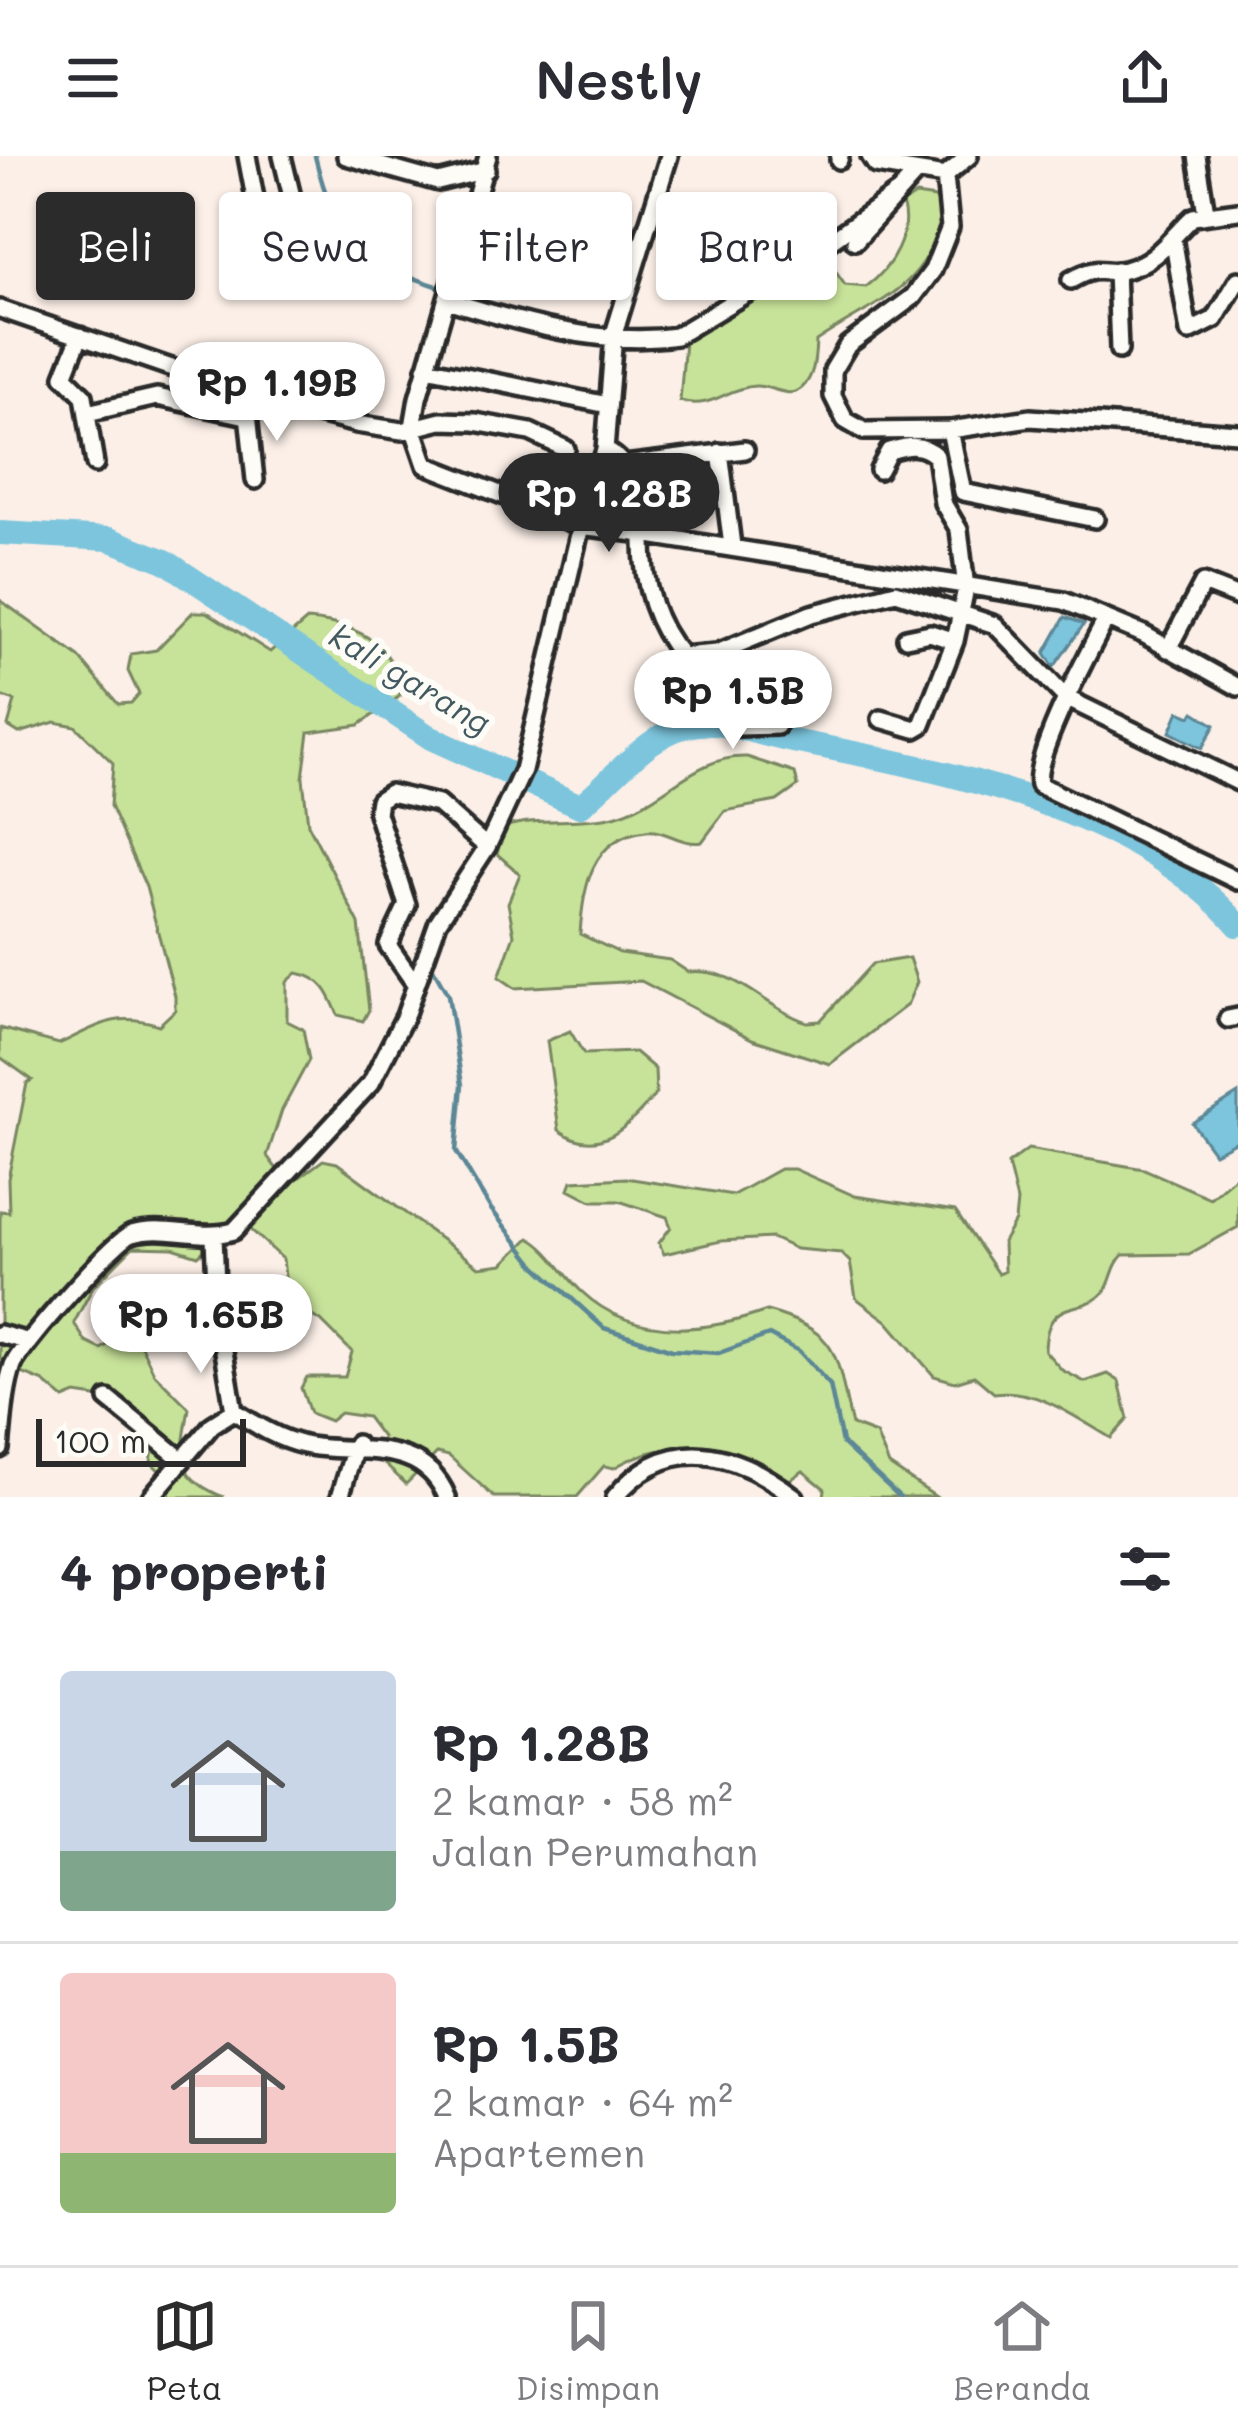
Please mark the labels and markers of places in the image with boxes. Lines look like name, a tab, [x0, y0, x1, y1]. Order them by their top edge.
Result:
pin: Rp 1.19B	[153, 342, 401, 444]
pin: Rp 1.28B	[485, 453, 733, 555]
pin: Rp 1.5B	[622, 650, 844, 752]
pin: Rp 1.65B	[77, 1274, 325, 1376]

